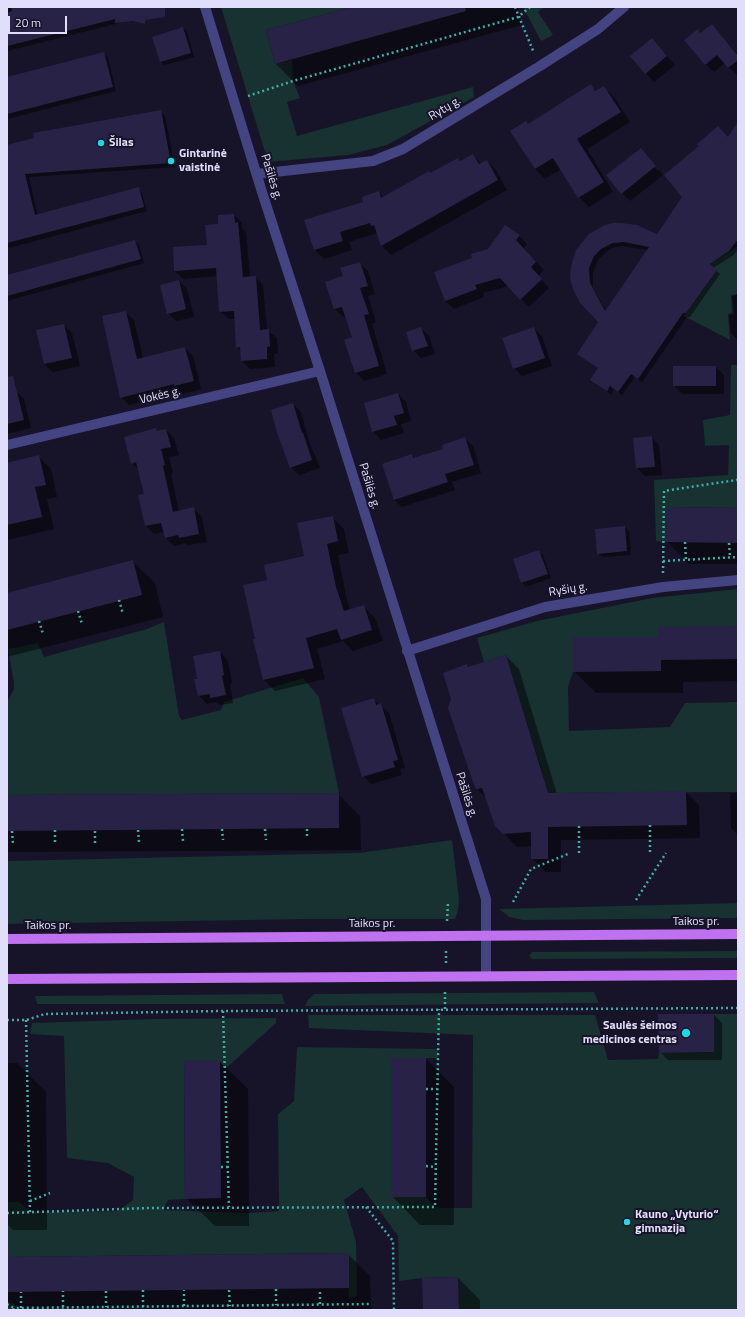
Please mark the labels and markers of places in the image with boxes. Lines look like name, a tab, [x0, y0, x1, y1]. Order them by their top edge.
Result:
place label: Šilas	[109, 136, 134, 150]
marker: Šilas	[96, 138, 106, 148]
place label: Gintarinė vaistinė	[179, 147, 227, 175]
marker: Gintarinė vaistinė	[166, 156, 176, 166]
place label: Saulės šeimos medicinos centras	[583, 1019, 677, 1047]
marker: Saulės šeimos medicinos centras	[680, 1027, 692, 1039]
place label: Kauno „Vyturio“ gimnazija	[635, 1208, 718, 1236]
marker: Kauno „Vyturio“ gimnazija	[622, 1217, 632, 1227]

